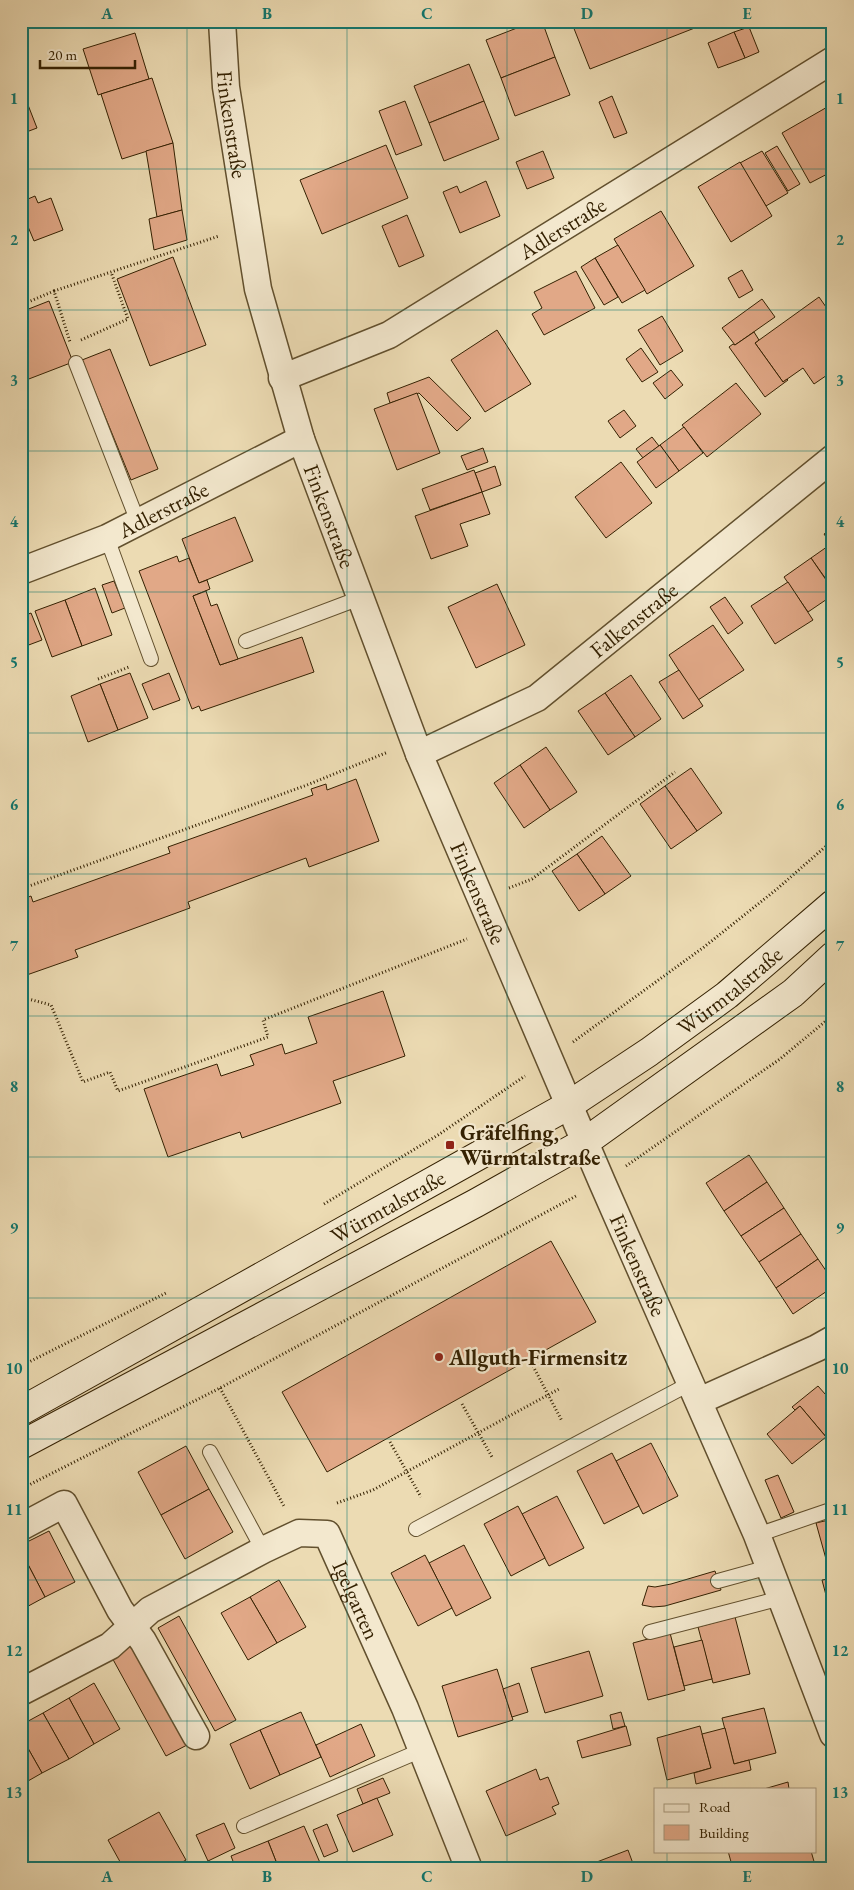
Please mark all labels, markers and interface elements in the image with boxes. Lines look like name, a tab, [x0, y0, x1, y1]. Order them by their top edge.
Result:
text: A	[100, 3, 113, 24]
text: B	[262, 3, 272, 24]
text: C	[421, 3, 433, 24]
text: D	[581, 3, 593, 24]
text: E	[742, 3, 752, 24]
scale bar	[40, 38, 135, 70]
text: 20 m	[48, 45, 77, 64]
street label: Finkenstraße	[210, 70, 254, 181]
text: 1	[10, 88, 18, 109]
text: 1	[836, 88, 844, 109]
street label: Adlerstraße	[513, 190, 612, 267]
text: 2	[10, 229, 19, 250]
text: 2	[836, 229, 845, 250]
text: 3	[10, 370, 18, 391]
text: 3	[836, 370, 844, 391]
street label: Finkenstraße	[297, 460, 362, 573]
street label: Adlerstraße	[112, 475, 214, 545]
text: 4	[10, 511, 19, 532]
text: 4	[836, 511, 845, 532]
street label: Falkenstraße	[584, 575, 684, 664]
text: 5	[10, 652, 18, 673]
text: 5	[836, 652, 844, 673]
text: 6	[10, 794, 19, 815]
text: 6	[836, 794, 845, 815]
street label: Finkenstraße	[443, 837, 513, 949]
text: 7	[10, 935, 19, 956]
text: 7	[836, 935, 845, 956]
street label: Würmtalstraße	[671, 940, 789, 1042]
text: 8	[10, 1076, 18, 1097]
text: 8	[836, 1076, 844, 1097]
place label: Gräfelfing, Würmtalstraße	[460, 1118, 600, 1172]
marker: Gräfelfing, Würmtalstraße	[444, 1139, 456, 1151]
street label: Würmtalstraße	[325, 1163, 451, 1250]
street label: Finkenstraße	[603, 1209, 673, 1321]
text: 9	[10, 1217, 19, 1238]
text: 9	[836, 1217, 845, 1238]
place label: Allguth-Firmensitz	[448, 1343, 628, 1372]
marker: Allguth-Firmensitz	[433, 1351, 445, 1363]
text: 10	[6, 1358, 23, 1379]
text: 10	[832, 1358, 849, 1379]
text: 11	[6, 1499, 22, 1520]
text: 11	[832, 1499, 848, 1520]
street label: Igelgarten	[326, 1556, 387, 1645]
text: 12	[6, 1640, 23, 1661]
text: 12	[832, 1640, 849, 1661]
text: 13	[6, 1782, 22, 1803]
text: 13	[832, 1782, 848, 1803]
legend	[654, 1788, 816, 1852]
text: Road	[699, 1797, 731, 1816]
text: Building	[699, 1823, 749, 1842]
text: A	[100, 1866, 113, 1887]
text: B	[262, 1866, 272, 1887]
text: C	[421, 1866, 433, 1887]
text: D	[581, 1866, 593, 1887]
text: E	[742, 1866, 752, 1887]

